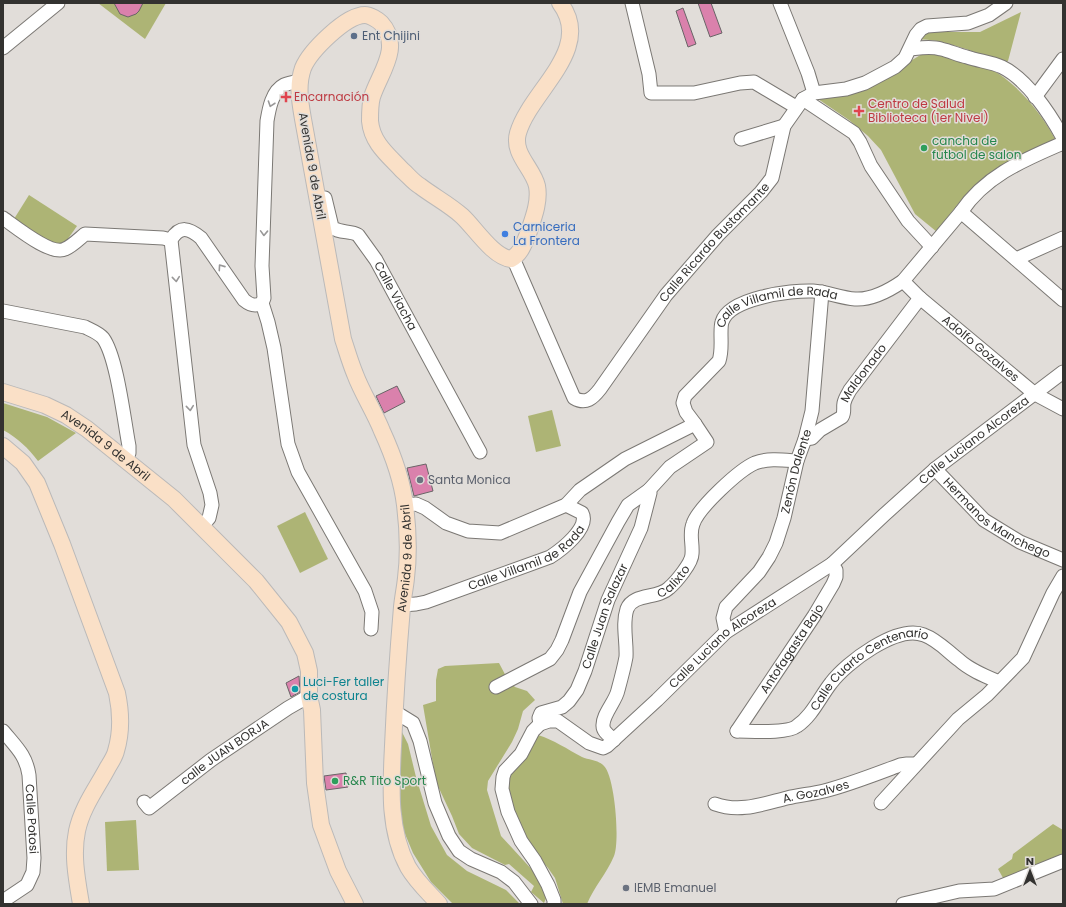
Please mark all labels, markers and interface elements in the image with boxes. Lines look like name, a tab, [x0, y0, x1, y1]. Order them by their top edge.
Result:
place label: Ent Chijini	[362, 27, 420, 44]
marker: Ent Chijini	[349, 31, 359, 41]
place label: Encarnación	[294, 88, 369, 105]
marker: Encarnación	[281, 92, 291, 102]
place label: Centro de Salud Biblioteca (1er Nivel)	[868, 95, 989, 126]
one-way arrow	[268, 100, 276, 107]
marker: Centro de Salud Biblioteca (1er Nivel)	[853, 105, 865, 117]
street label: Avenida 9 de Abril	[295, 111, 330, 221]
place label: cancha de futbol de salon	[932, 132, 1021, 163]
marker: cancha de futbol de salon	[919, 143, 929, 153]
street label: Calle Ricardo Bustamante	[655, 179, 773, 305]
place label: Carniceria La Frontera	[513, 218, 580, 249]
marker: Carniceria La Frontera	[500, 229, 510, 239]
one-way arrow	[259, 230, 268, 236]
street label: Calle Viacha	[370, 258, 422, 333]
one-way arrow	[218, 264, 226, 271]
one-way arrow	[171, 276, 180, 282]
street label: Calle Villamil de Rada	[712, 282, 840, 329]
street label: Adolfo Gozalves	[939, 311, 1023, 385]
street label: Maldonado	[836, 340, 890, 405]
street label: Calle Luciano Alcoreza	[915, 392, 1032, 488]
street label: Avenida 9 de Abril	[58, 405, 154, 485]
one-way arrow	[185, 405, 194, 411]
street label: Zenón Dalente	[776, 427, 815, 515]
place label: Santa Monica	[428, 471, 511, 488]
street label: Hermanos Manchego	[940, 474, 1053, 562]
marker: Santa Monica	[415, 475, 425, 485]
street label: Avenida 9 de Abril	[393, 503, 416, 613]
street label: Calle Villamil de Rada	[465, 522, 588, 594]
street label: Calle Juan Salazar	[577, 560, 632, 671]
street label: Calixto	[654, 561, 694, 602]
street label: Calle Luciano Alcoreza	[665, 593, 779, 692]
street label: Antofagasta Bajo	[756, 600, 828, 697]
street label: Calle Cuarto Centenario	[806, 624, 932, 714]
place label: Luci-Fer taller de costura	[303, 673, 385, 704]
marker: Luci-Fer taller de costura	[290, 684, 300, 694]
street label: calle JUAN BORJA	[177, 714, 272, 789]
place label: R&R Tito Sport	[343, 772, 426, 789]
street label: A. Gozalves	[780, 775, 851, 807]
marker: R&R Tito Sport	[330, 776, 340, 786]
street label: Calle Potosi	[22, 784, 43, 854]
north arrow	[1010, 851, 1050, 891]
text: N	[1026, 853, 1034, 869]
place label: IEMB Emanuel	[634, 879, 716, 896]
marker: IEMB Emanuel	[621, 883, 631, 893]

